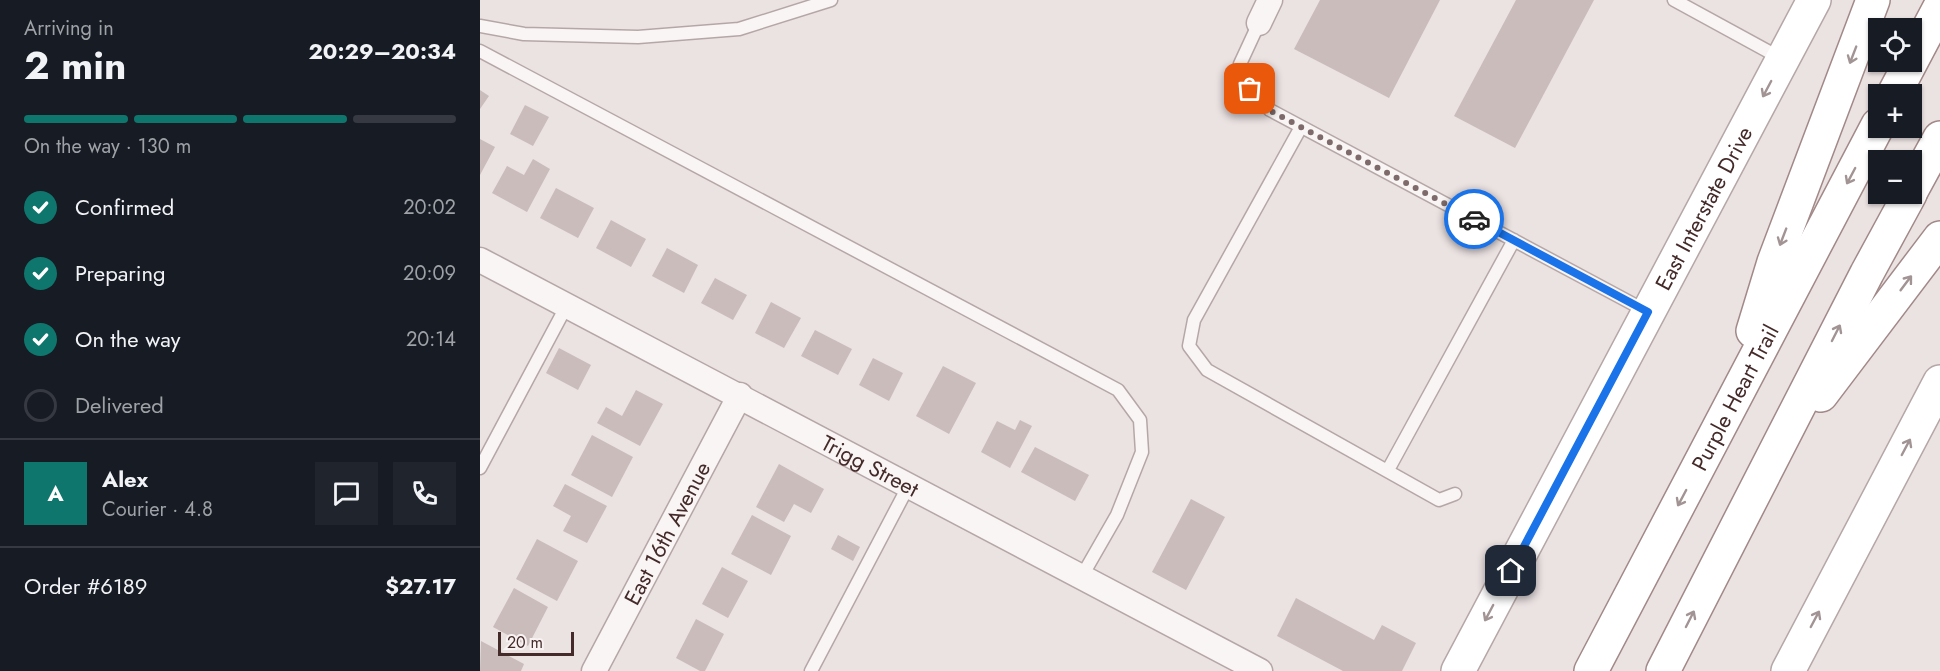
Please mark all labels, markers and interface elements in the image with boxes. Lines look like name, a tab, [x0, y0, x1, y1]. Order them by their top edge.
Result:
text: Arriving in	[24, 14, 114, 43]
map controls	[1868, 18, 1922, 204]
button: locate	[1868, 18, 1922, 72]
text: 20:29–20:34	[308, 35, 456, 67]
text: 2 min	[24, 37, 126, 94]
one-way arrow	[1846, 45, 1857, 64]
pin	[1224, 63, 1275, 114]
icon: bag	[1233, 72, 1266, 105]
one-way arrow	[1761, 79, 1772, 97]
button: +	[1868, 84, 1922, 138]
street label: East Interstate Drive	[1647, 120, 1760, 296]
text: On the way · 130 m	[24, 132, 191, 161]
button: −	[1868, 150, 1922, 204]
one-way arrow	[1845, 167, 1856, 185]
courier	[1444, 189, 1504, 249]
icon: check	[24, 191, 57, 224]
text: Confirmed	[75, 191, 174, 223]
text: 20:02	[403, 193, 456, 222]
icon: car	[1458, 203, 1491, 236]
one-way arrow	[1777, 227, 1788, 246]
icon: check	[24, 257, 57, 290]
text: Preparing	[75, 257, 166, 289]
text: 20:09	[403, 259, 456, 288]
one-way arrow	[1900, 276, 1912, 292]
street label: Purple Heart Trail	[1683, 319, 1786, 476]
icon: check	[24, 323, 57, 356]
text: On the way	[75, 323, 180, 355]
text: 20:14	[406, 325, 456, 354]
one-way arrow	[1831, 325, 1842, 343]
text: Delivered	[75, 389, 164, 421]
street label: Trigg Street	[816, 427, 925, 505]
one-way arrow	[1901, 438, 1912, 456]
street label: East 16th Avenue	[616, 456, 718, 610]
button: chat	[315, 462, 378, 525]
button: phone	[393, 462, 456, 525]
text: Alex	[102, 463, 148, 495]
text: A	[47, 477, 64, 509]
one-way arrow	[1676, 488, 1687, 506]
text: Courier · 4.8	[102, 495, 213, 524]
pin	[1485, 545, 1536, 596]
icon: home	[1494, 554, 1527, 587]
text: Order #6189	[24, 570, 148, 602]
text: $27.17	[385, 570, 456, 602]
one-way arrow	[1482, 604, 1494, 622]
one-way arrow	[1684, 610, 1696, 628]
one-way arrow	[1810, 611, 1821, 629]
scale bar	[498, 629, 574, 656]
text: 20 m	[507, 631, 543, 654]

